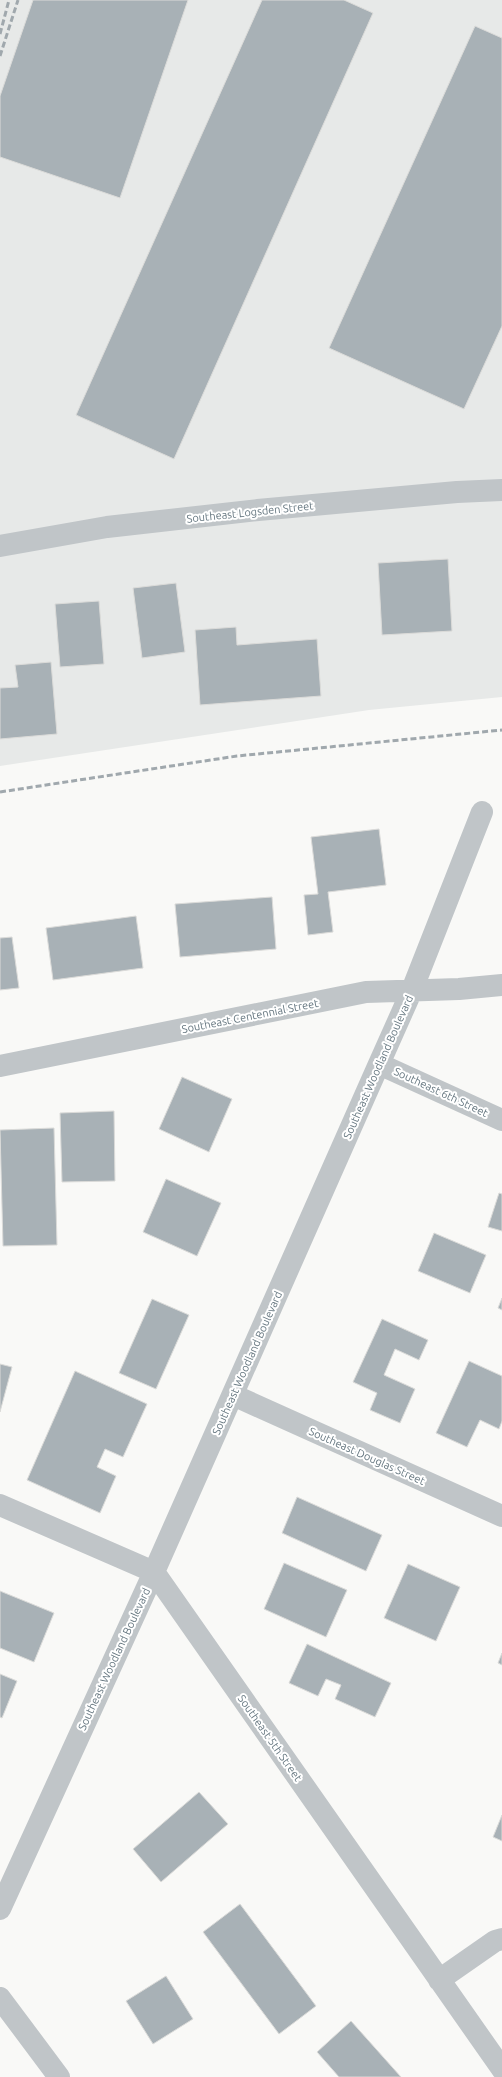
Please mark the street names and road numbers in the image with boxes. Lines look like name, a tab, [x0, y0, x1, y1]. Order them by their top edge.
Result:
street label: Southeast Logsden Street	[186, 499, 315, 525]
street label: Southeast Woodland Boulevard	[341, 993, 415, 1141]
street label: Southeast Centennial Street	[181, 997, 320, 1035]
street label: Southeast 6th Street	[392, 1065, 491, 1119]
street label: Southeast Woodland Boulevard	[210, 1289, 284, 1437]
street label: Southeast Douglas Street	[307, 1425, 428, 1487]
street label: Southeast Woodland Boulevard	[76, 1586, 152, 1732]
street label: Southeast 5th Street	[236, 1693, 305, 1784]

